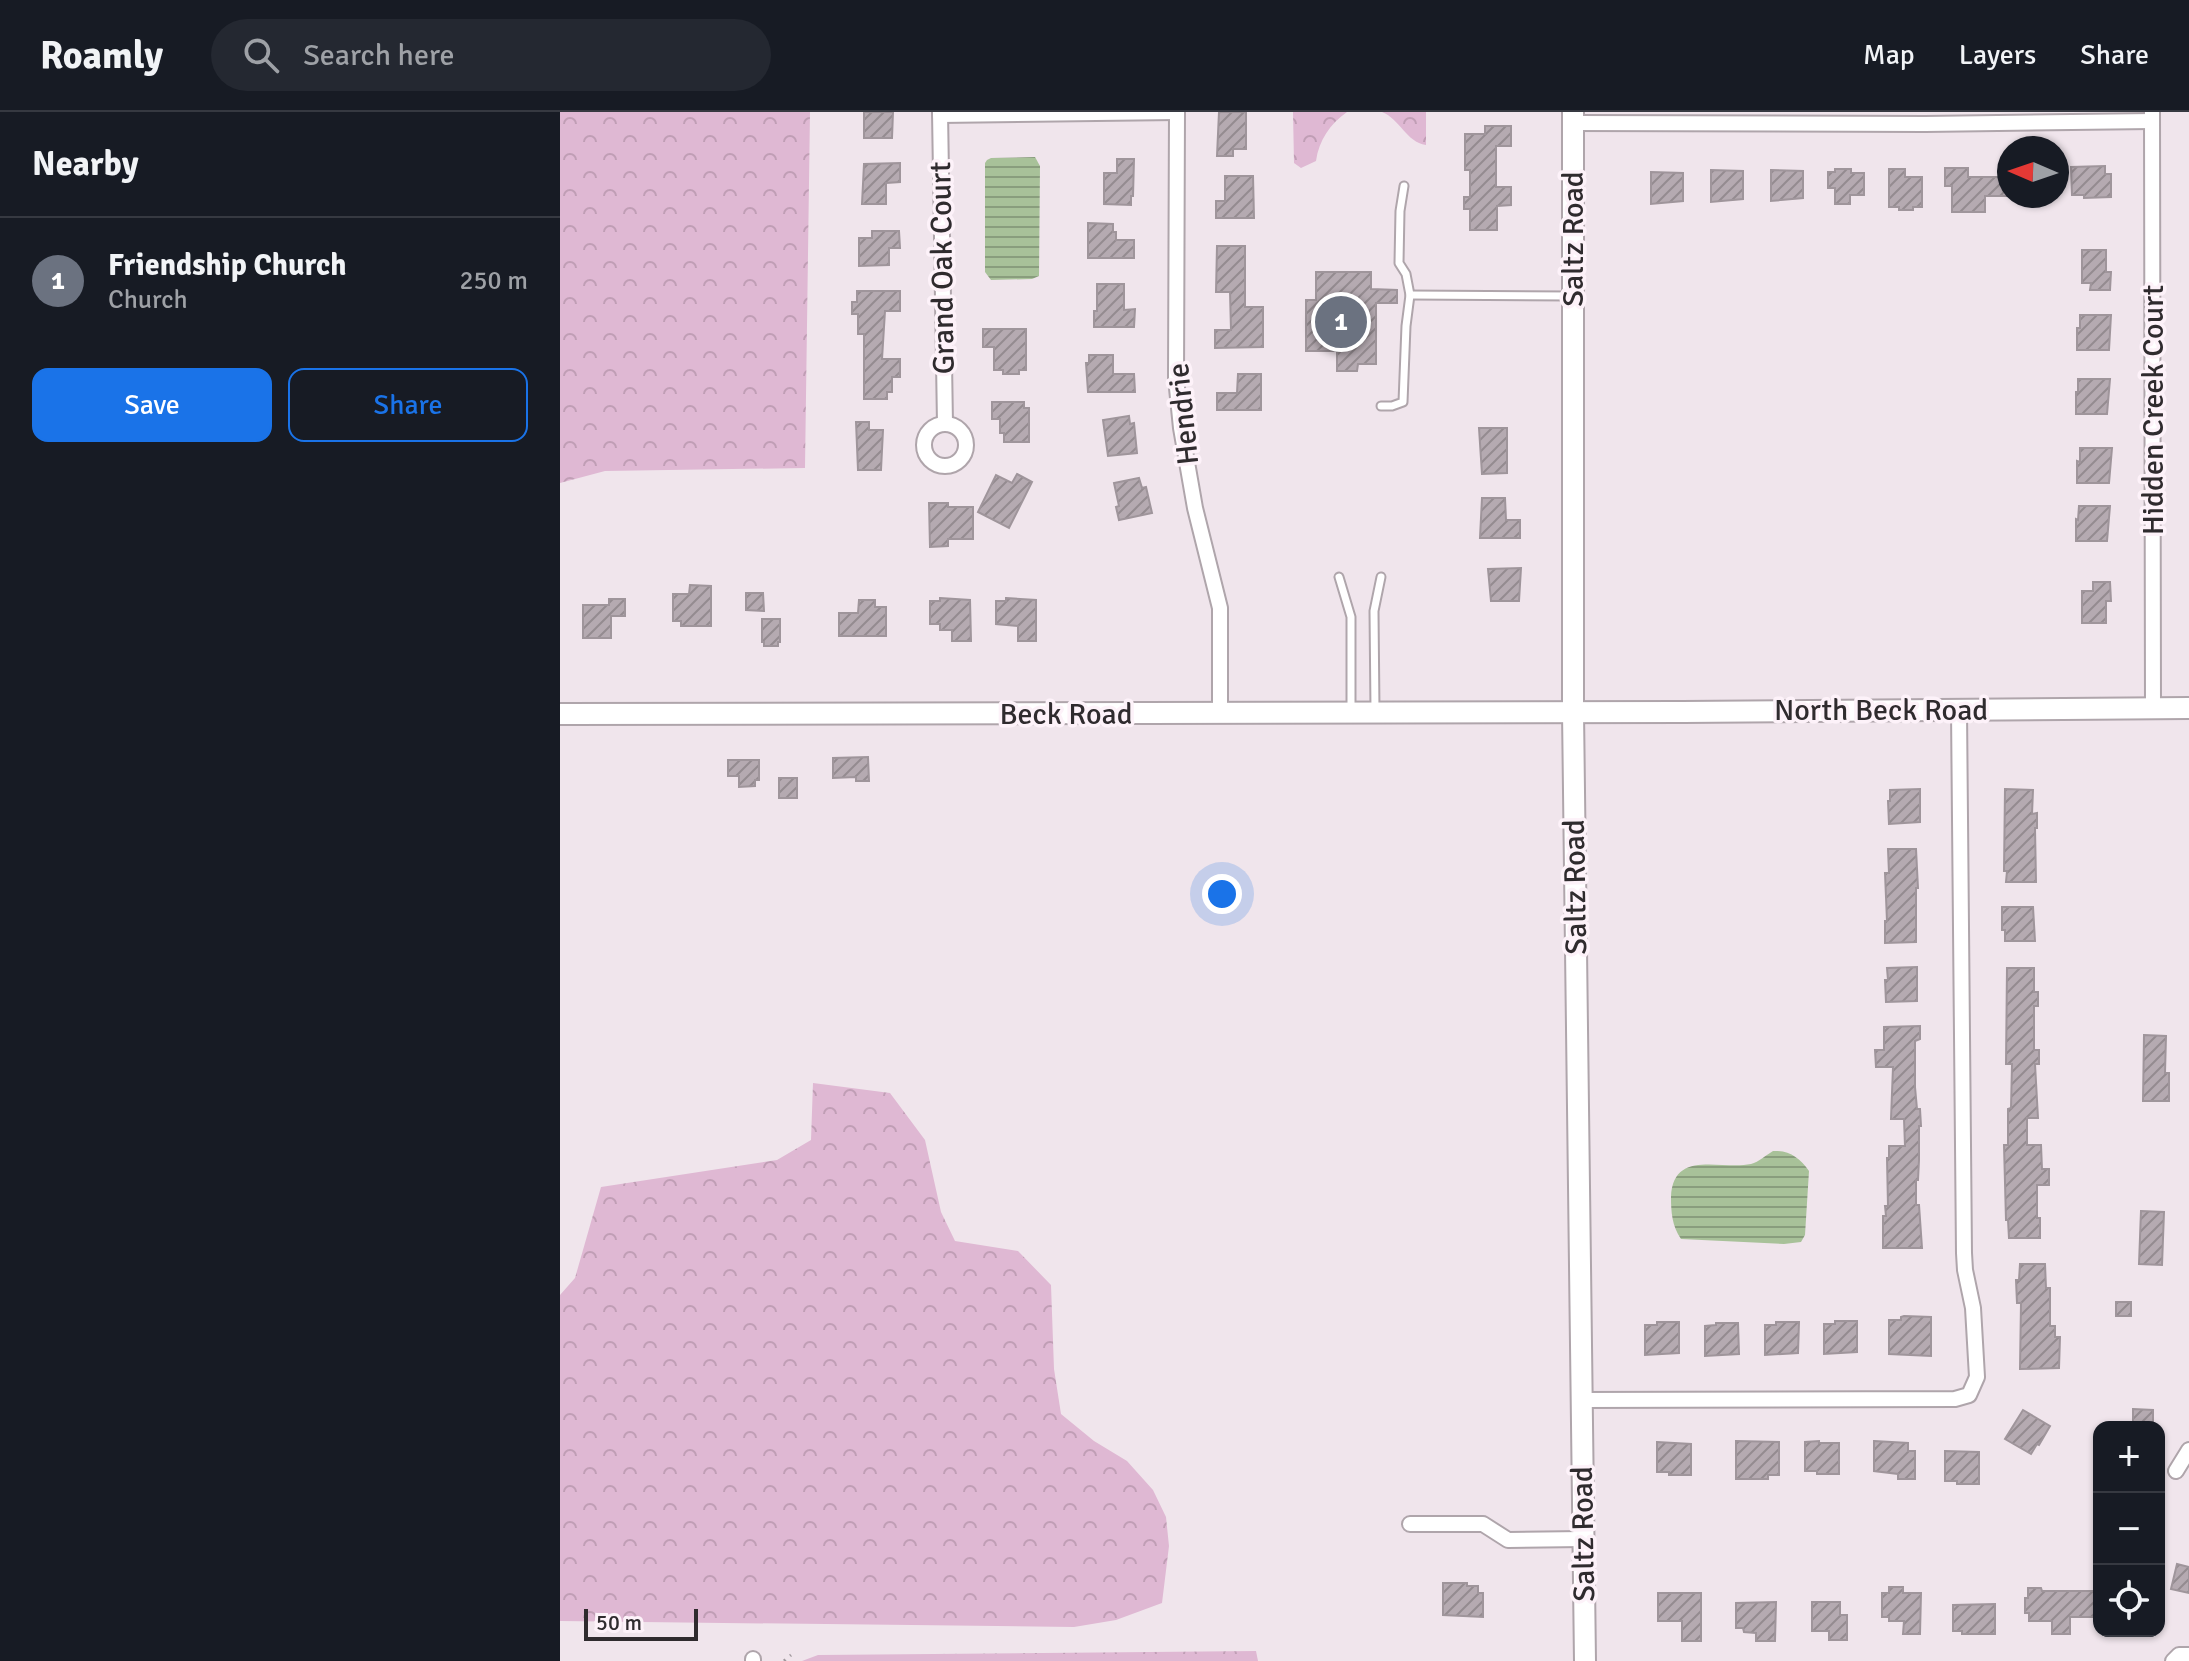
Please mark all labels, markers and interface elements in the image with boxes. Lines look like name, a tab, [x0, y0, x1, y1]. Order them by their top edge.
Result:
search box	[211, 19, 771, 91]
text: Roamly	[40, 32, 163, 79]
icon: search	[239, 33, 283, 77]
text: Search here	[303, 37, 454, 74]
text: Map	[1863, 38, 1915, 72]
text: Layers	[1959, 38, 2036, 72]
text: Share	[2080, 38, 2149, 72]
north arrow	[1997, 136, 2069, 208]
text: Nearby	[32, 143, 139, 185]
street label: Grand Oak Court	[922, 161, 963, 375]
street label: Saltz Road	[1555, 171, 1592, 307]
text: Friendship Church	[108, 247, 347, 284]
text: 1	[51, 265, 65, 297]
text: 250 m	[459, 265, 528, 297]
text: Church	[108, 284, 188, 316]
street label: Hidden Creek Court	[2135, 285, 2172, 535]
pin: 1	[1315, 292, 1367, 352]
street label: Hendrie	[1160, 361, 1207, 467]
button: Save	[32, 368, 272, 442]
button: Share	[288, 368, 528, 442]
street label: North Beck Road	[1774, 692, 1988, 729]
street label: Beck Road	[999, 696, 1133, 733]
street label: Saltz Road	[1556, 819, 1595, 955]
your location	[1202, 874, 1242, 914]
map controls	[2093, 1421, 2165, 1637]
button: +	[2093, 1421, 2165, 1493]
street label: Saltz Road	[1564, 1466, 1603, 1602]
button: −	[2093, 1493, 2165, 1565]
button: locate	[2093, 1565, 2165, 1637]
scale bar	[584, 1605, 698, 1641]
text: 50 m	[596, 1609, 642, 1636]

